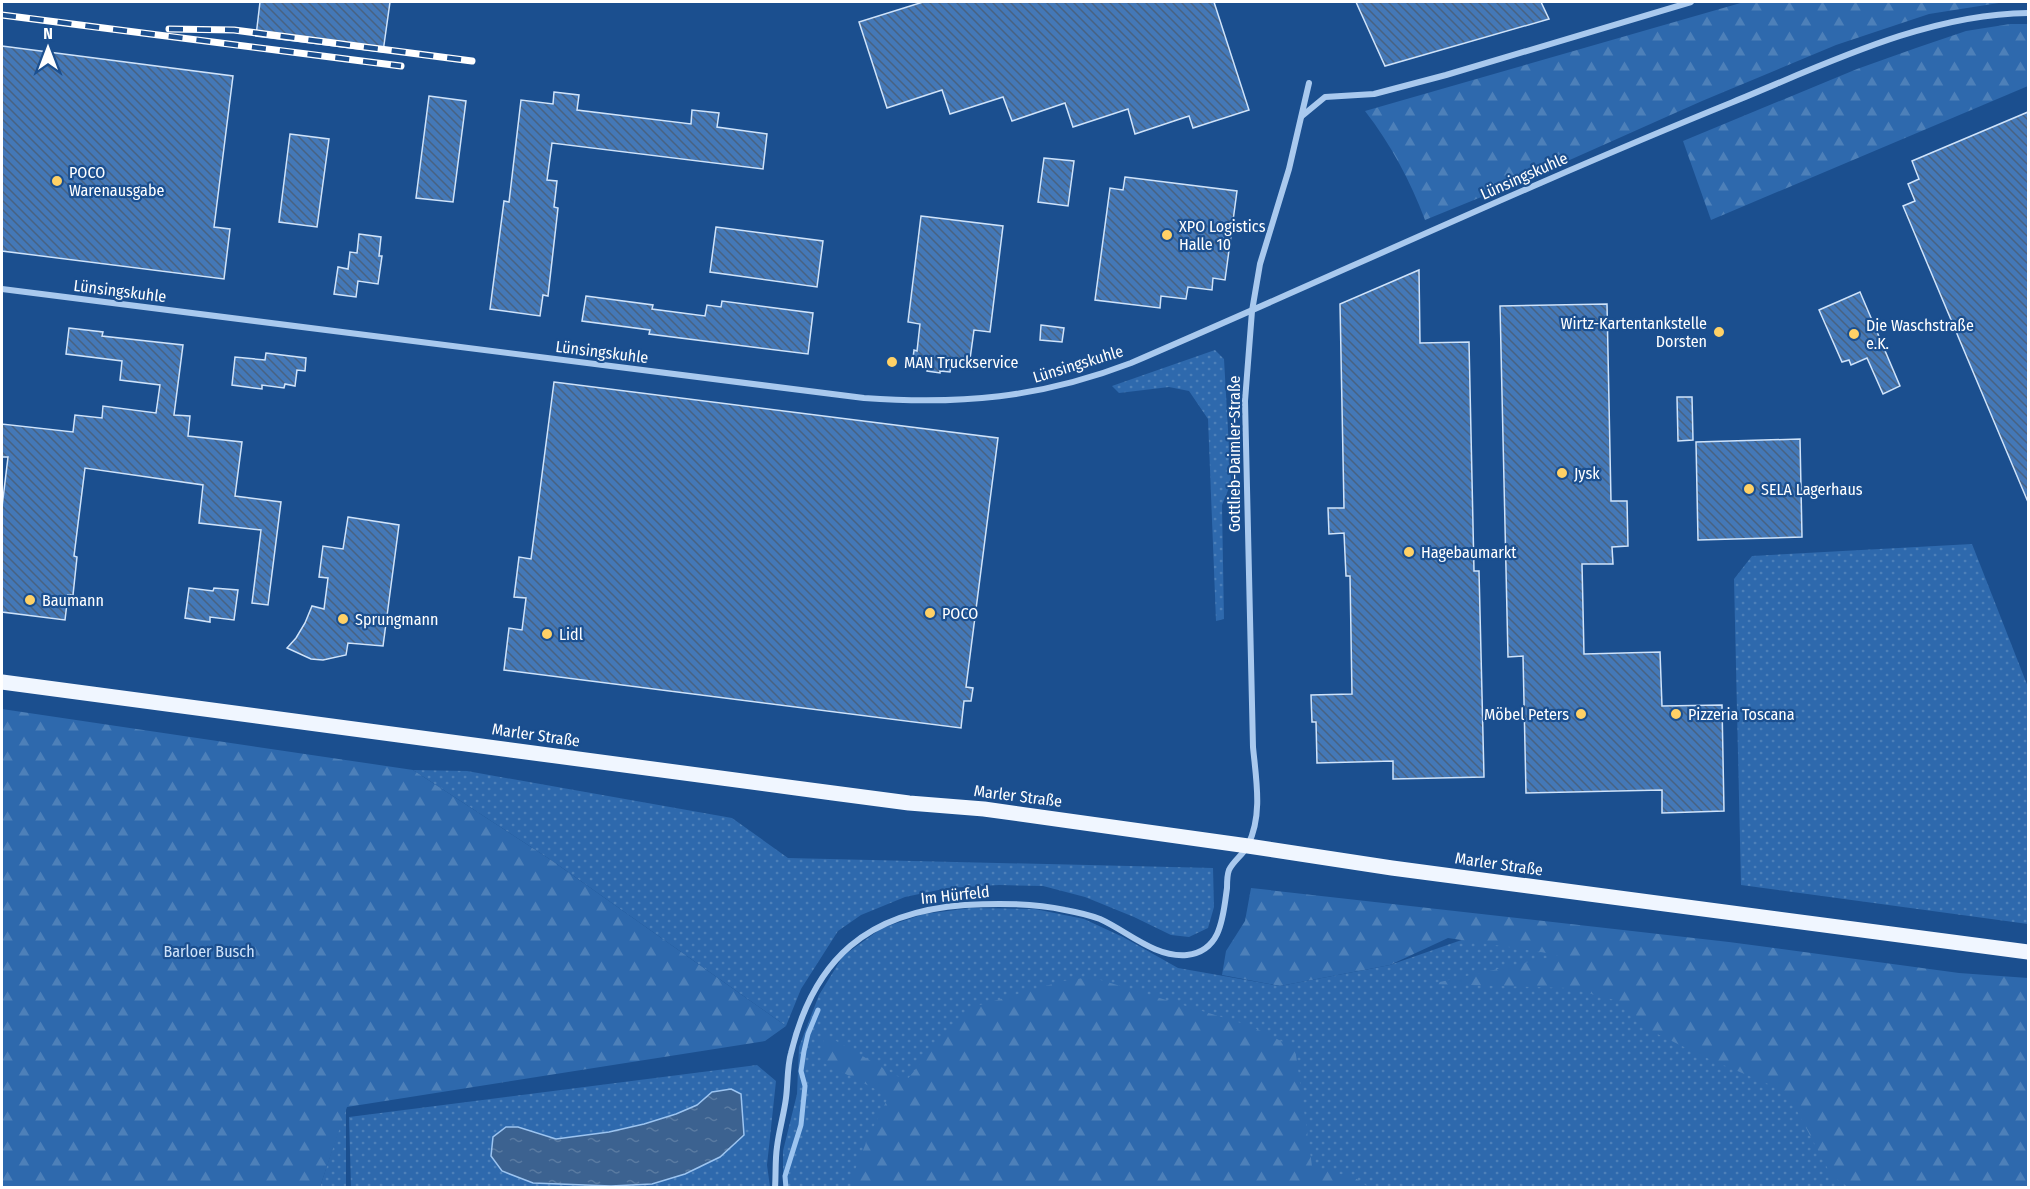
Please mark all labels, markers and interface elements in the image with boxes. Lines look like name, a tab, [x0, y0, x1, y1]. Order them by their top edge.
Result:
north arrow	[18, 18, 78, 78]
text: N	[43, 24, 53, 43]
street label: Lünsingskuhle	[1477, 148, 1571, 204]
place label: POCO Warenausgabe	[69, 163, 164, 200]
marker: POCO Warenausgabe	[50, 174, 64, 188]
place label: XPO Logistics Halle 10	[1179, 217, 1266, 254]
marker: XPO Logistics Halle 10	[1160, 228, 1174, 242]
street label: Lünsingskuhle	[72, 276, 168, 306]
place label: Wirtz-Kartentankstelle Dorsten	[1561, 314, 1707, 351]
place label: Die Waschstraße e.K.	[1866, 316, 1974, 353]
marker: Wirtz-Kartentankstelle Dorsten	[1712, 325, 1726, 339]
marker: Die Waschstraße e.K.	[1847, 327, 1861, 341]
street label: Lünsingskuhle	[554, 337, 650, 367]
street label: Lünsingskuhle	[1031, 341, 1126, 387]
place label: MAN Truckservice	[904, 353, 1018, 372]
marker: MAN Truckservice	[885, 355, 899, 369]
street label: Gottlieb-Daimler-Straße	[1225, 376, 1244, 532]
place label: Jysk	[1574, 464, 1600, 483]
marker: Jysk	[1555, 466, 1569, 480]
place label: SELA Lagerhaus	[1761, 480, 1863, 499]
marker: SELA Lagerhaus	[1742, 482, 1756, 496]
place label: Hagebaumarkt	[1421, 543, 1517, 562]
marker: Hagebaumarkt	[1402, 545, 1416, 559]
place label: Baumann	[42, 591, 104, 610]
marker: Baumann	[23, 593, 37, 607]
place label: POCO	[942, 604, 978, 623]
marker: POCO	[923, 606, 937, 620]
place label: Sprungmann	[355, 610, 438, 629]
marker: Sprungmann	[336, 612, 350, 626]
place label: Lidl	[559, 625, 583, 644]
marker: Lidl	[540, 627, 554, 641]
place label: Möbel Peters	[1484, 705, 1569, 724]
place label: Pizzeria Toscana	[1688, 705, 1795, 724]
marker: Möbel Peters	[1574, 707, 1588, 721]
marker: Pizzeria Toscana	[1669, 707, 1683, 721]
street label: Marler Straße	[491, 719, 581, 751]
street label: Marler Straße	[973, 781, 1063, 811]
street label: Marler Straße	[1454, 848, 1544, 880]
street label: Im Hürfeld	[920, 882, 990, 908]
park label: Barloer Busch	[163, 942, 255, 961]

